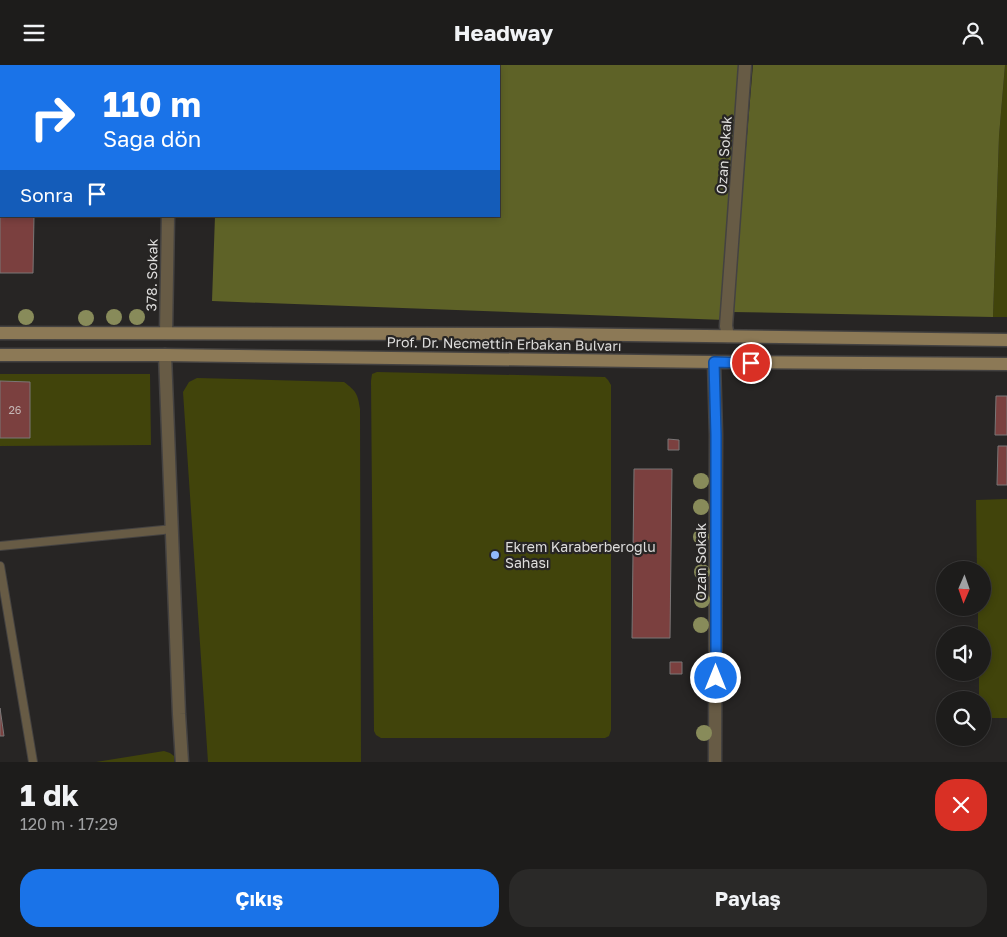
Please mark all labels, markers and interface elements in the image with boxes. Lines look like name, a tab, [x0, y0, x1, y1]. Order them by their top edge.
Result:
icon: menu	[20, 19, 48, 47]
text: Headway	[454, 19, 553, 46]
icon: person	[959, 19, 987, 47]
text: 110 m	[103, 83, 201, 125]
icon: right	[20, 85, 85, 150]
street label: Ozan Sokak	[712, 115, 735, 195]
text: Sağa dön	[103, 125, 201, 152]
icon: arrive	[83, 180, 111, 208]
text: Sonra	[20, 183, 73, 206]
street label: 378. Sokak	[142, 238, 161, 312]
street label: Prof. Dr. Necmettin Erbakan Bulvarı	[386, 333, 622, 354]
pin	[730, 342, 772, 384]
icon: arrive	[737, 349, 765, 377]
house number: 26	[8, 403, 22, 416]
street label: Ozan Sokak	[692, 523, 709, 601]
place label: Ekrem Karaberberoğlu Sahası	[505, 538, 656, 571]
marker: Ekrem Karaberberoğlu Sahası	[489, 549, 501, 561]
north arrow	[936, 561, 991, 616]
map controls	[936, 561, 991, 746]
button: sound	[936, 626, 991, 681]
position arrow	[689, 651, 741, 703]
button: search	[936, 691, 991, 746]
text: 1 dk	[20, 777, 79, 813]
button: close	[935, 779, 987, 831]
text: 120 m · 17:29	[20, 814, 118, 834]
button: Çıkış	[20, 869, 499, 927]
button: Paylaş	[509, 869, 987, 927]

